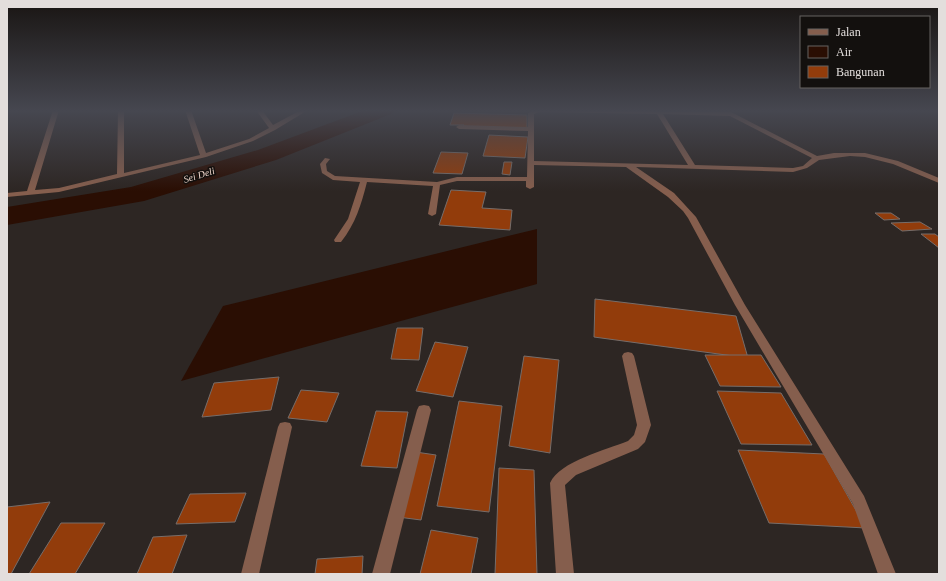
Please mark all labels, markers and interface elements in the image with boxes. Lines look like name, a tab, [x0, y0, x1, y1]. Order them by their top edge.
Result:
legend	[800, 16, 930, 88]
text: Jalan	[836, 25, 861, 39]
text: Air	[836, 45, 852, 59]
text: Bangunan	[836, 65, 885, 79]
water label: Sei Deli	[182, 165, 216, 185]

